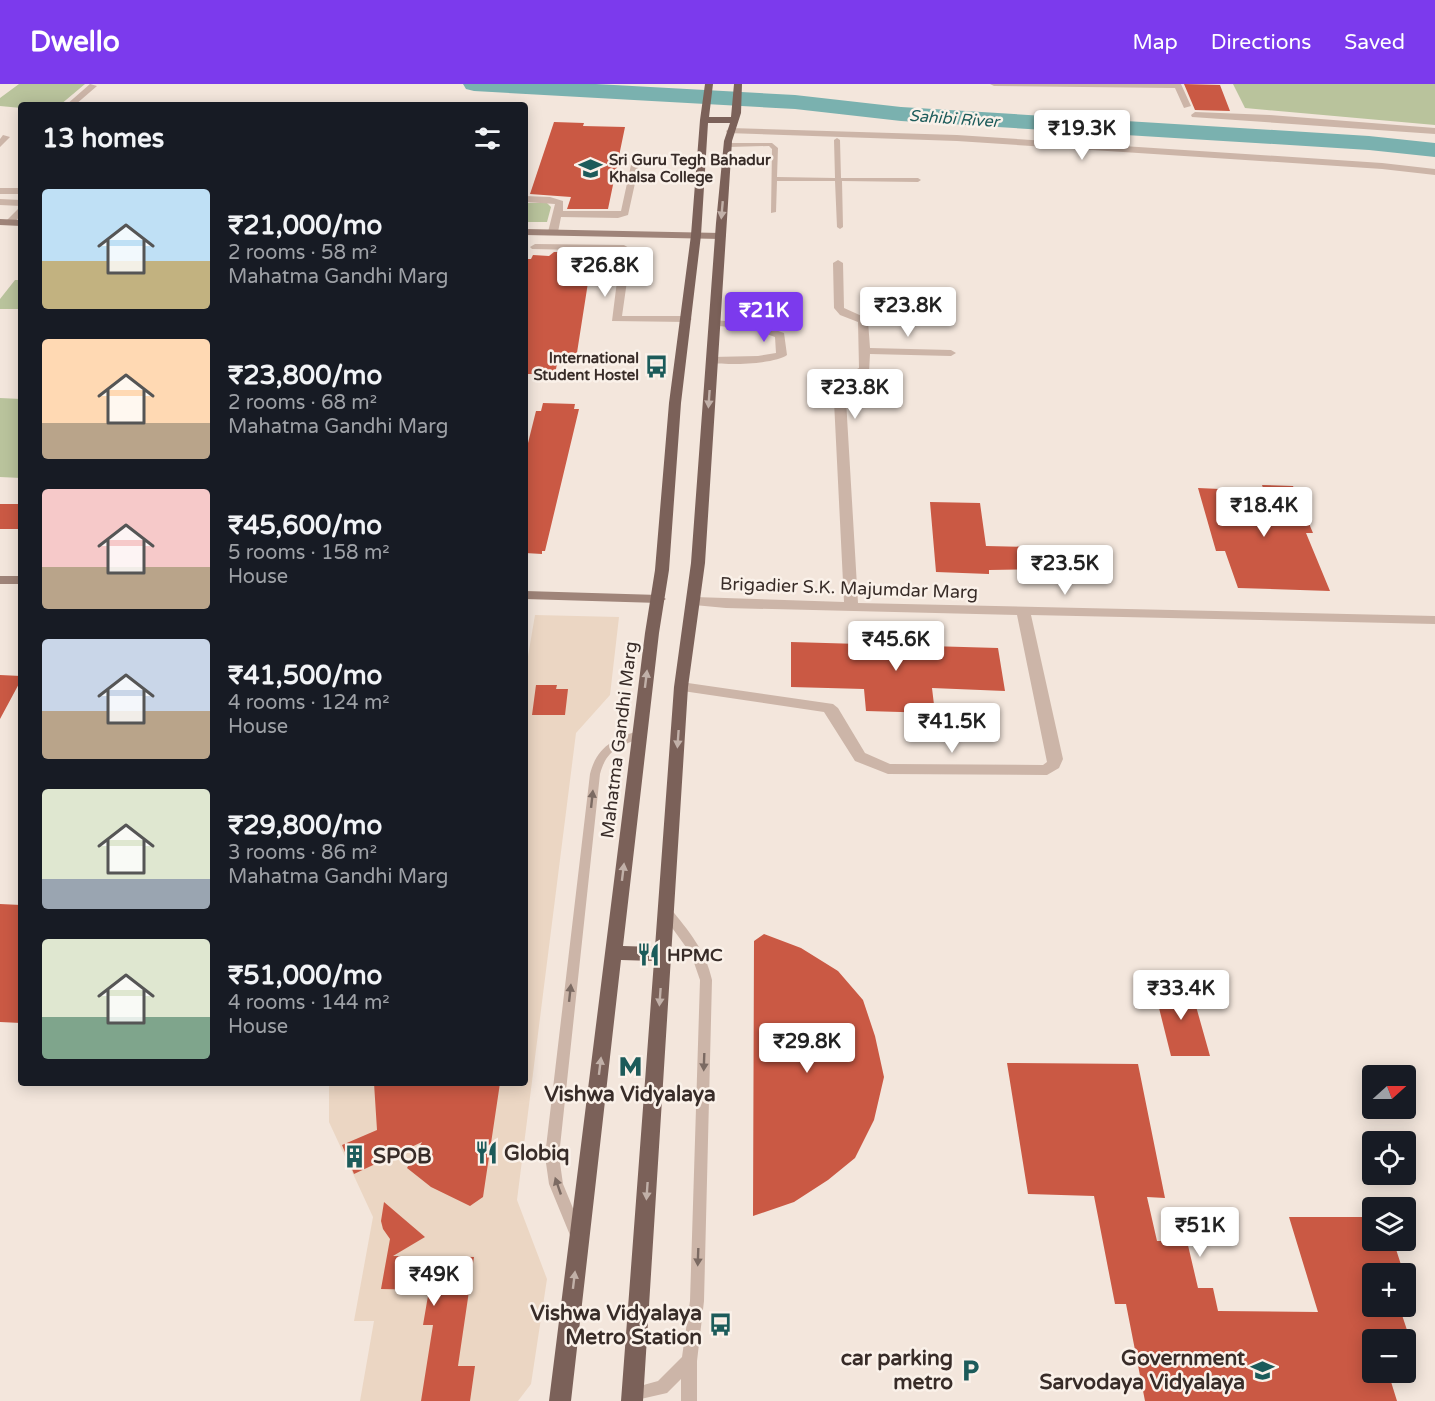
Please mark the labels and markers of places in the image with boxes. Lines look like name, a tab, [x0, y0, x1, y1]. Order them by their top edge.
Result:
pin: ₹19.3K	[1033, 110, 1131, 161]
place label: Sri Guru Tegh Bahadur Khalsa College	[609, 151, 771, 187]
school or university icon: Sri Guru Tegh Bahadur Khalsa College	[578, 156, 604, 182]
pin: ₹26.8K	[556, 247, 654, 298]
pin: ₹23.8K	[859, 287, 957, 338]
pin: ₹21K	[728, 292, 800, 343]
place label: International Student Hostel	[533, 349, 639, 384]
bus stop icon: International Student Hostel	[644, 354, 670, 380]
pin: ₹23.8K	[806, 369, 904, 420]
pin: ₹18.4K	[1215, 487, 1313, 538]
pin: ₹23.5K	[1016, 545, 1114, 596]
pin: ₹45.6K	[847, 621, 945, 672]
pin: ₹41.5K	[903, 703, 1001, 754]
restaurant icon: HPMC	[636, 942, 662, 968]
place label: HPMC	[667, 944, 723, 966]
pin: ₹33.4K	[1132, 970, 1230, 1021]
pin: ₹29.8K	[758, 1023, 856, 1074]
metro station icon: Vishwa Vidyalaya	[617, 1053, 643, 1079]
place label: Vishwa Vidyalaya	[544, 1082, 716, 1107]
restaurant icon: Globiq	[473, 1140, 499, 1166]
place label: Globiq	[504, 1141, 570, 1166]
building icon: SPOB	[342, 1143, 368, 1169]
place label: SPOB	[373, 1144, 432, 1169]
pin: ₹51K	[1164, 1207, 1236, 1258]
pin: ₹49K	[398, 1256, 470, 1307]
place label: Vishwa Vidyalaya Metro Station	[530, 1301, 702, 1350]
bus stop icon: Vishwa Vidyalaya Metro Station	[707, 1312, 733, 1338]
place label: car parking metro	[841, 1346, 953, 1395]
place label: Government Sarvodaya Vidyalaya	[1040, 1346, 1245, 1395]
parking icon: car parking metro	[958, 1357, 984, 1383]
school or university icon: Government Sarvodaya Vidyalaya	[1250, 1357, 1276, 1383]

